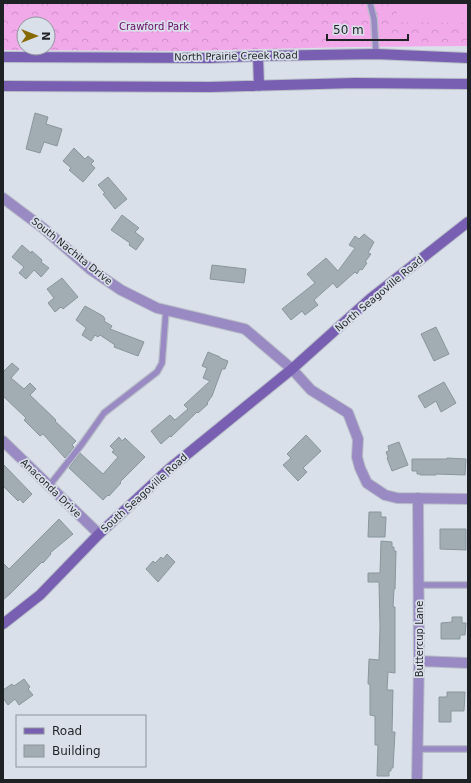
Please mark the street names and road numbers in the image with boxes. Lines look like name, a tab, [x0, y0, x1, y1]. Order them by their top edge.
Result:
street label: North Prairie Creek Road	[174, 49, 298, 63]
street label: South Nachita Drive	[30, 215, 114, 287]
street label: North Seagoville Road	[333, 254, 425, 334]
street label: South Seagoville Road	[99, 451, 189, 535]
street label: Anaconda Drive	[19, 456, 83, 520]
street label: Buttercup Lane	[414, 601, 425, 677]

